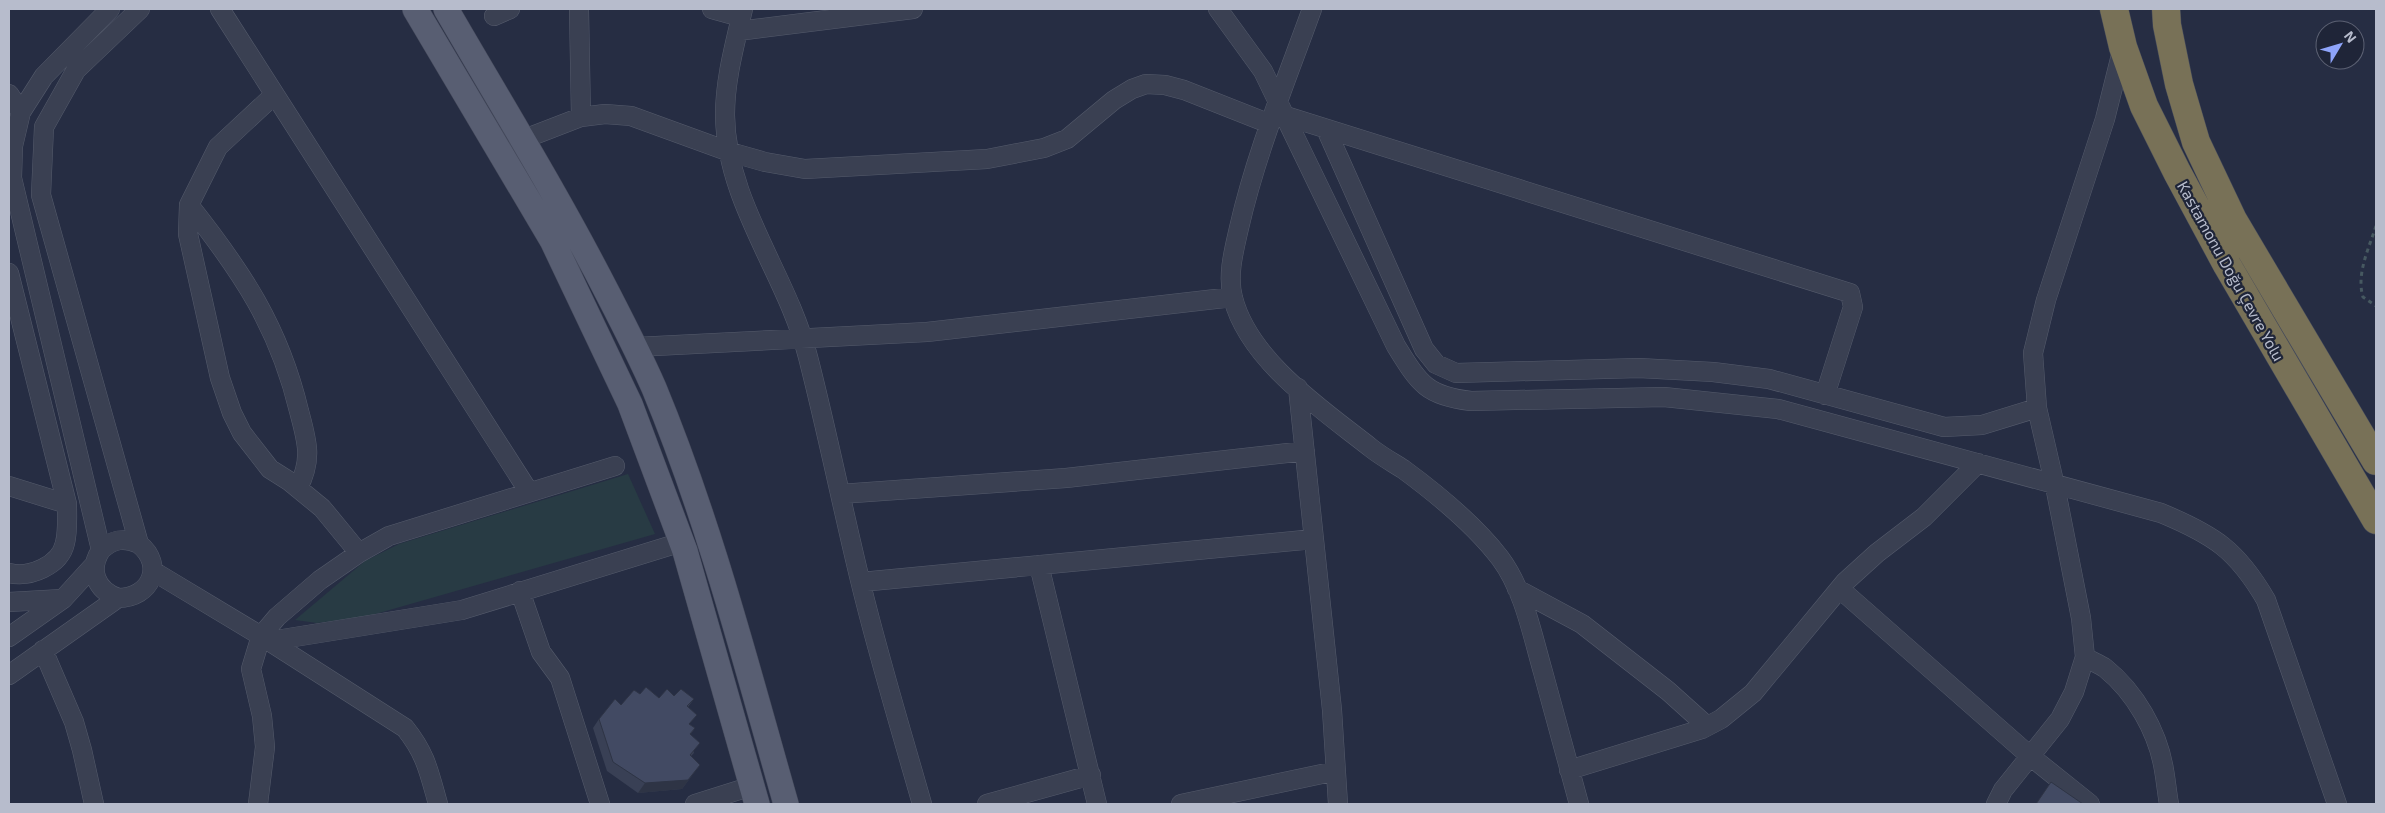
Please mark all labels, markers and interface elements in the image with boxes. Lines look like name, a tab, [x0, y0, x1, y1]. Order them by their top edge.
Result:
north arrow	[2315, 20, 2365, 70]
text: N	[2341, 27, 2360, 46]
street label: Kastamonu Doğu Çevre Yolu	[2173, 177, 2289, 365]

